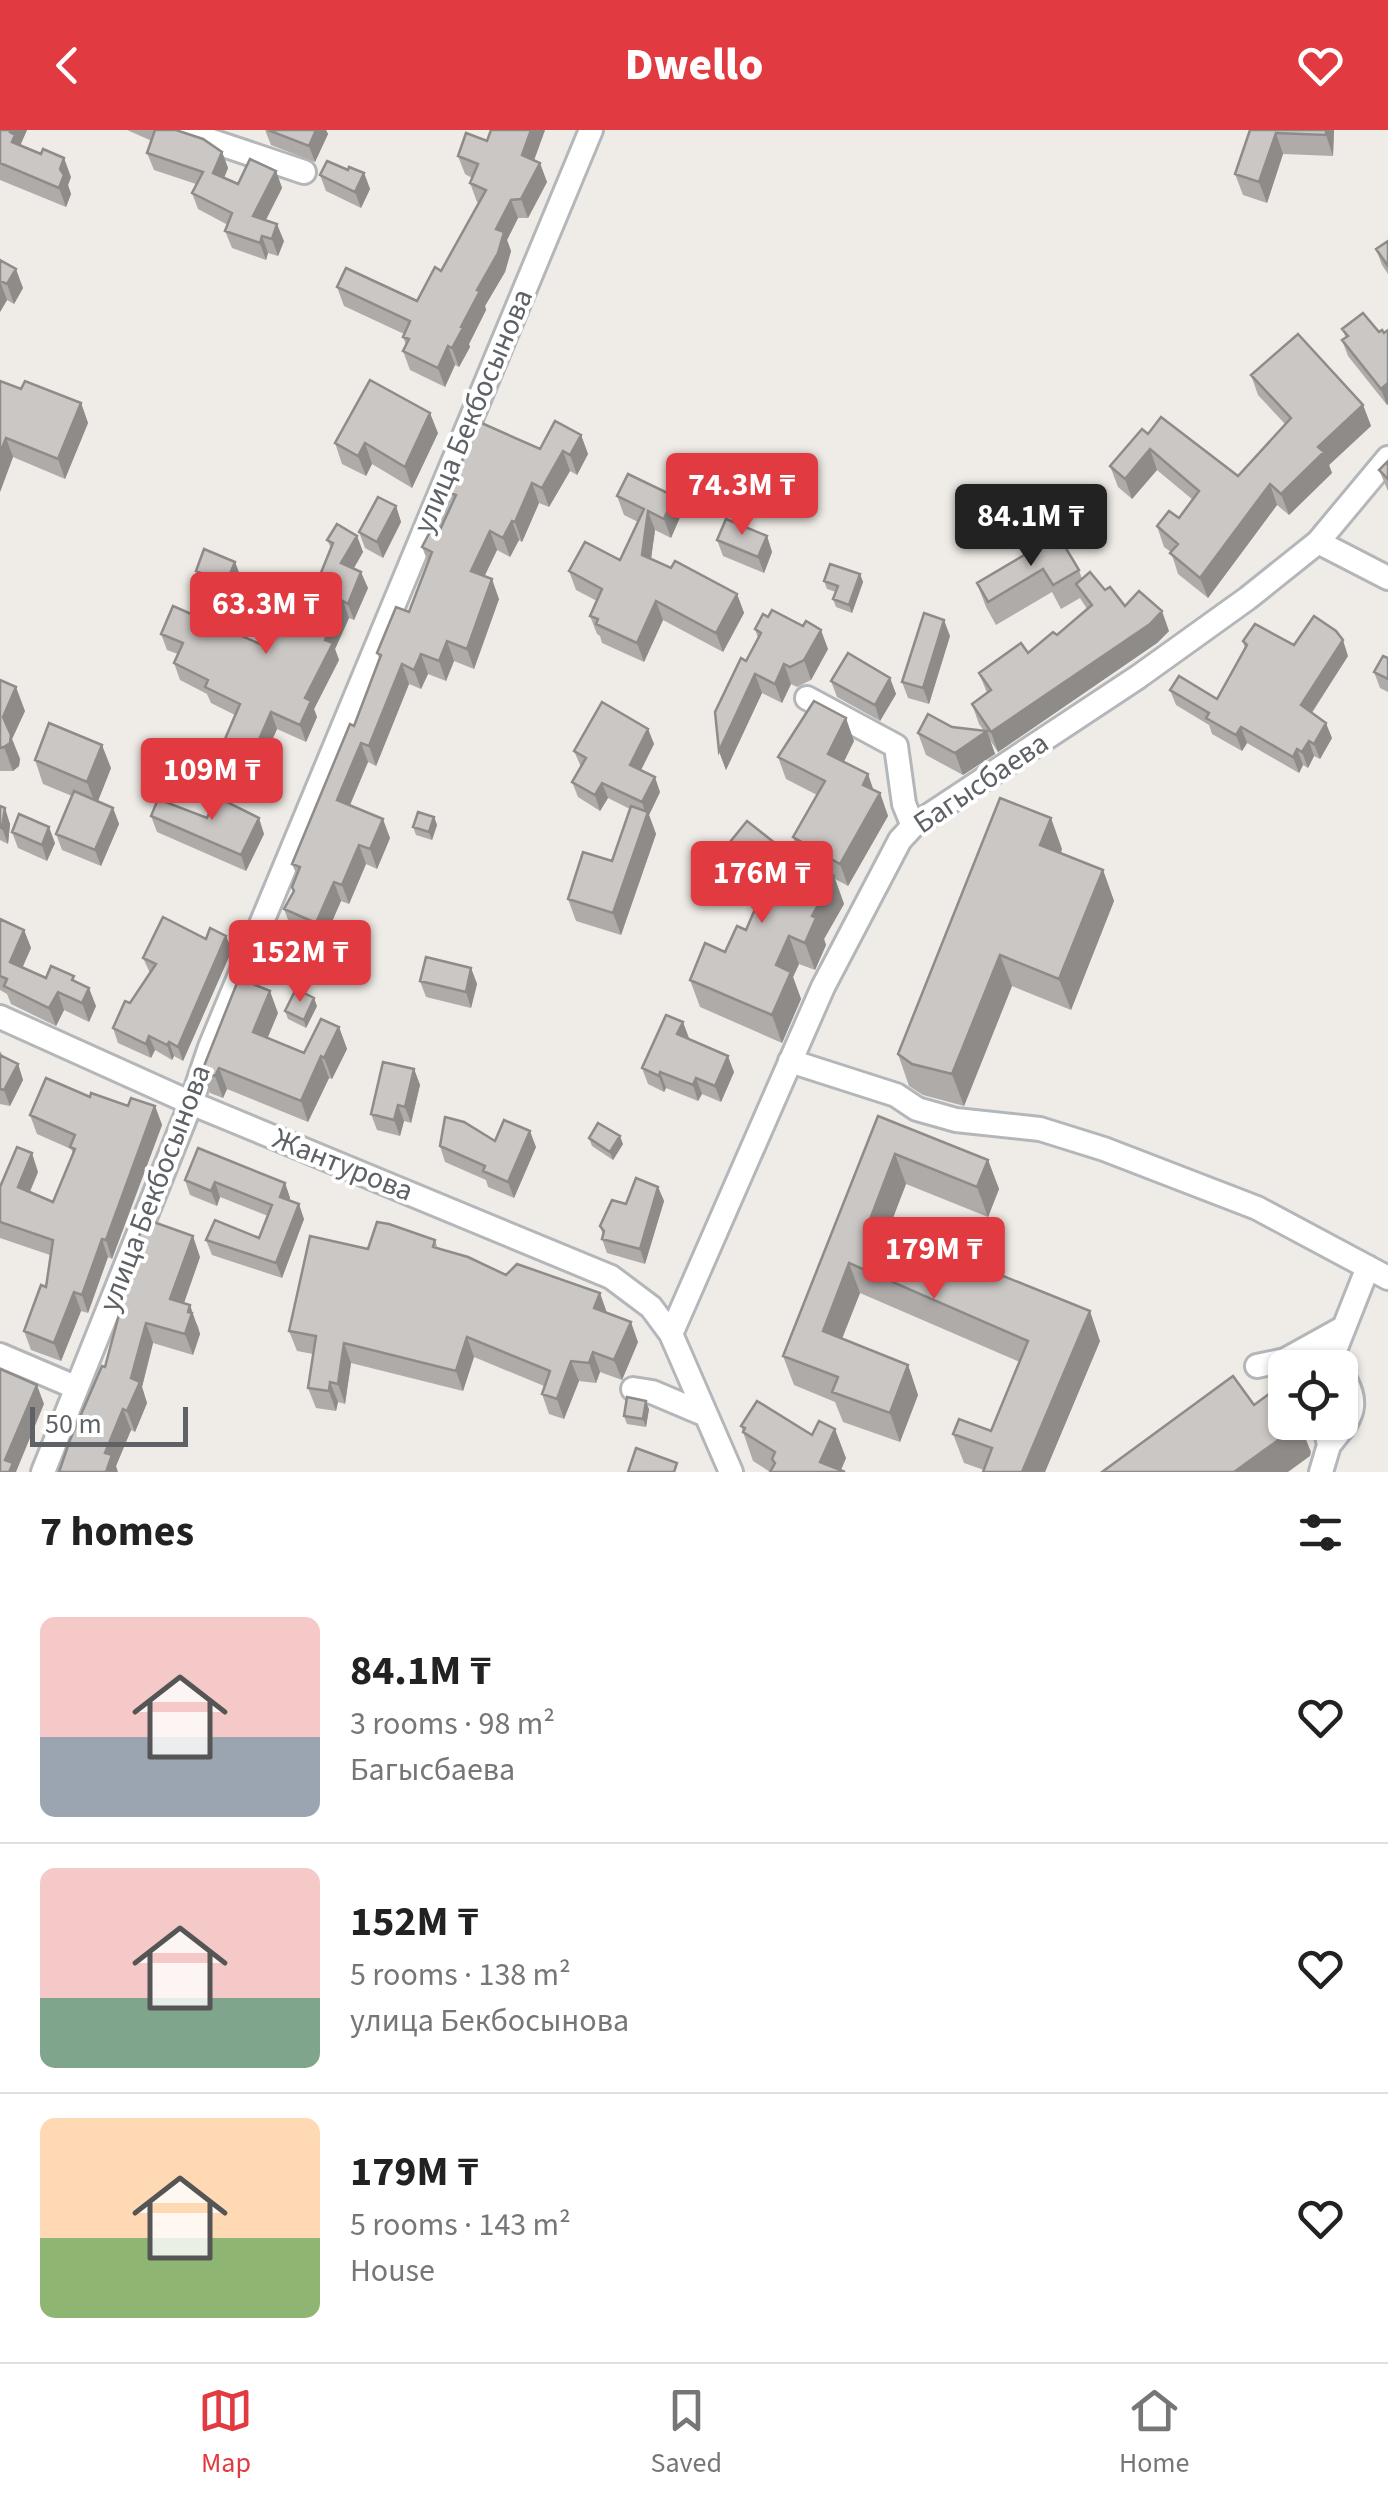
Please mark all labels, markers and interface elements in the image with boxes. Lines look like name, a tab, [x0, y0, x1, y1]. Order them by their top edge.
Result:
text: Dwello	[625, 33, 763, 97]
icon: back	[40, 38, 95, 93]
icon: heart	[1293, 38, 1348, 93]
street label: улица Бекбосынова	[402, 282, 544, 540]
pin: 74.3M ₸	[650, 453, 834, 538]
text: 74.3M ₸	[688, 462, 796, 508]
pin: 84.1M ₸	[939, 484, 1123, 569]
text: 84.1M ₸	[977, 493, 1085, 539]
pin: 63.3M ₸	[174, 572, 358, 657]
text: 63.3M ₸	[212, 581, 320, 627]
street label: Багысбаева	[905, 722, 1057, 844]
pin: 109M ₸	[131, 738, 293, 823]
text: 109M ₸	[163, 747, 261, 793]
pin: 176M ₸	[681, 841, 843, 926]
text: 176M ₸	[713, 850, 811, 896]
pin: 152M ₸	[219, 920, 381, 1005]
text: 152M ₸	[251, 929, 349, 975]
street label: улица Бекбосынова	[88, 1058, 222, 1318]
street label: Жантурова	[266, 1117, 420, 1213]
pin: 179M ₸	[853, 1217, 1015, 1302]
text: 179M ₸	[885, 1226, 983, 1272]
map controls	[1268, 1350, 1358, 1440]
button: locate	[1268, 1350, 1358, 1440]
scale bar	[30, 1402, 188, 1446]
text: 50 m	[45, 1404, 102, 1444]
text: 7 homes	[40, 1502, 194, 1562]
icon: filters	[1293, 1505, 1348, 1560]
text: 84.1M ₸	[350, 1641, 492, 1701]
icon: home	[120, 1657, 240, 1777]
icon: heart	[1293, 1690, 1348, 1745]
text: 3 rooms · 98 m²	[350, 1701, 555, 1747]
text: Багысбаева	[350, 1747, 515, 1793]
text: 152M ₸	[350, 1892, 479, 1952]
icon: home	[120, 1908, 240, 2028]
icon: heart	[1293, 1941, 1348, 1996]
text: 5 rooms · 138 m²	[350, 1952, 571, 1998]
text: улица Бекбосынова	[350, 1998, 629, 2044]
text: 179M ₸	[350, 2142, 479, 2202]
icon: home	[120, 2158, 240, 2278]
icon: heart	[1293, 2191, 1348, 2246]
text: 5 rooms · 143 m²	[350, 2202, 571, 2248]
text: House	[350, 2248, 435, 2294]
tab: Map	[198, 2383, 253, 2483]
tab: Saved	[650, 2383, 722, 2483]
tab: Home	[1119, 2383, 1189, 2483]

